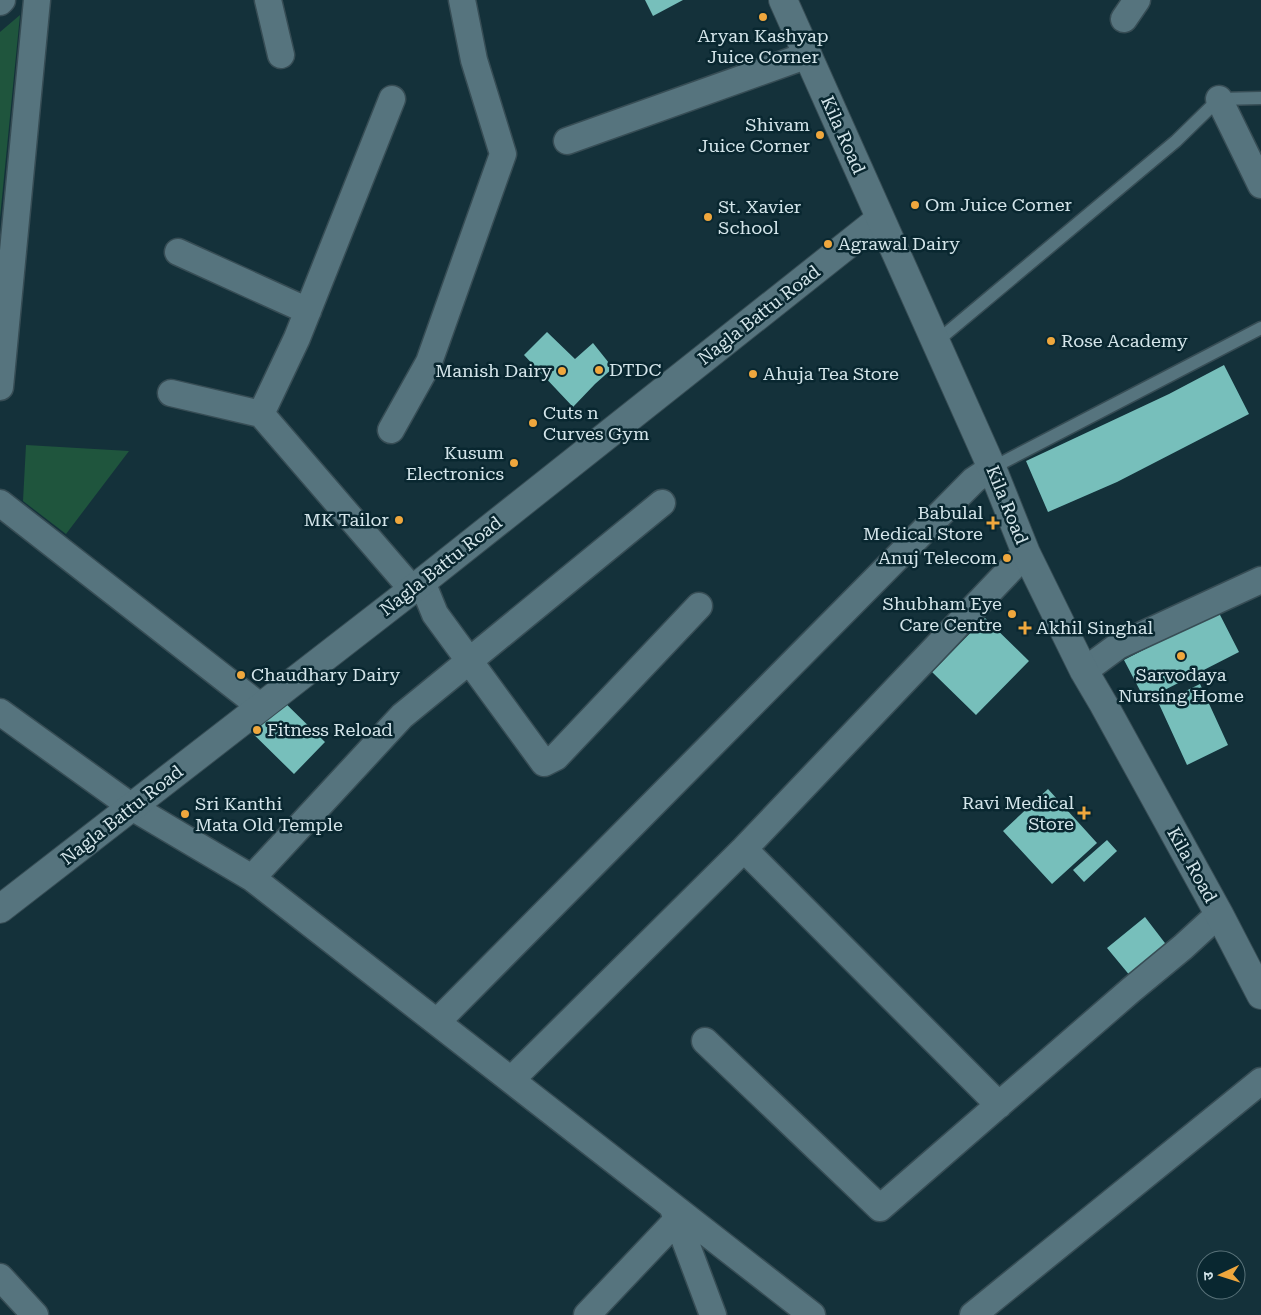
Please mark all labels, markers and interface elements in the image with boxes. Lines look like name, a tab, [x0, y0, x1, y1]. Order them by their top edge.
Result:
marker: Aryan Kashyap Juice Corner	[757, 11, 769, 23]
place label: Aryan Kashyap Juice Corner	[698, 25, 828, 67]
street label: Kila Road	[817, 93, 870, 177]
place label: Shivam Juice Corner	[698, 114, 810, 156]
marker: Shivam Juice Corner	[814, 129, 826, 141]
place label: Om Juice Corner	[925, 194, 1072, 215]
place label: St. Xavier School	[718, 196, 801, 238]
marker: Om Juice Corner	[909, 199, 921, 211]
marker: St. Xavier School	[702, 211, 714, 223]
place label: Agrawal Dairy	[838, 233, 960, 254]
marker: Agrawal Dairy	[822, 238, 834, 250]
street label: Nagla Battu Road	[693, 260, 824, 369]
place label: Rose Academy	[1061, 330, 1188, 351]
marker: Rose Academy	[1045, 335, 1057, 347]
place label: DTDC	[609, 359, 662, 380]
place label: Manish Dairy	[435, 360, 552, 381]
place label: Ahuja Tea Store	[763, 363, 899, 384]
marker: DTDC	[593, 364, 605, 376]
marker: Manish Dairy	[556, 365, 568, 377]
marker: Ahuja Tea Store	[747, 368, 759, 380]
place label: Cuts n Curves Gym	[543, 402, 649, 444]
marker: Cuts n Curves Gym	[527, 417, 539, 429]
place label: Kusum Electronics	[406, 442, 504, 484]
marker: Kusum Electronics	[508, 457, 520, 469]
street label: Kila Road	[982, 462, 1033, 548]
place label: Babulal Medical Store	[863, 502, 983, 544]
place label: MK Tailor	[304, 509, 389, 530]
street label: Nagla Battu Road	[375, 511, 506, 620]
marker: MK Tailor	[393, 514, 405, 526]
marker: Babulal Medical Store	[987, 517, 999, 529]
place label: Anuj Telecom	[878, 547, 997, 568]
marker: Anuj Telecom	[1001, 552, 1013, 564]
place label: Shubham Eye Care Centre	[882, 593, 1002, 635]
marker: Shubham Eye Care Centre	[1006, 608, 1018, 620]
place label: Akhil Singhal	[1036, 617, 1153, 638]
marker: Akhil Singhal	[1018, 621, 1032, 635]
marker: Sarvodaya Nursing Home	[1175, 650, 1187, 662]
place label: Chaudhary Dairy	[251, 664, 400, 685]
place label: Sarvodaya Nursing Home	[1118, 664, 1244, 706]
marker: Chaudhary Dairy	[235, 669, 247, 681]
place label: Fitness Reload	[267, 719, 393, 740]
marker: Fitness Reload	[251, 724, 263, 736]
street label: Nagla Battu Road	[56, 760, 187, 869]
place label: Ravi Medical Store	[962, 792, 1074, 834]
place label: Sri Kanthi Mata Old Temple	[195, 793, 343, 835]
marker: Ravi Medical Store	[1078, 807, 1090, 819]
marker: Sri Kanthi Mata Old Temple	[179, 808, 191, 820]
street label: Kila Road	[1163, 823, 1222, 907]
north arrow	[1196, 1250, 1246, 1300]
text: उ	[1200, 1270, 1216, 1281]

